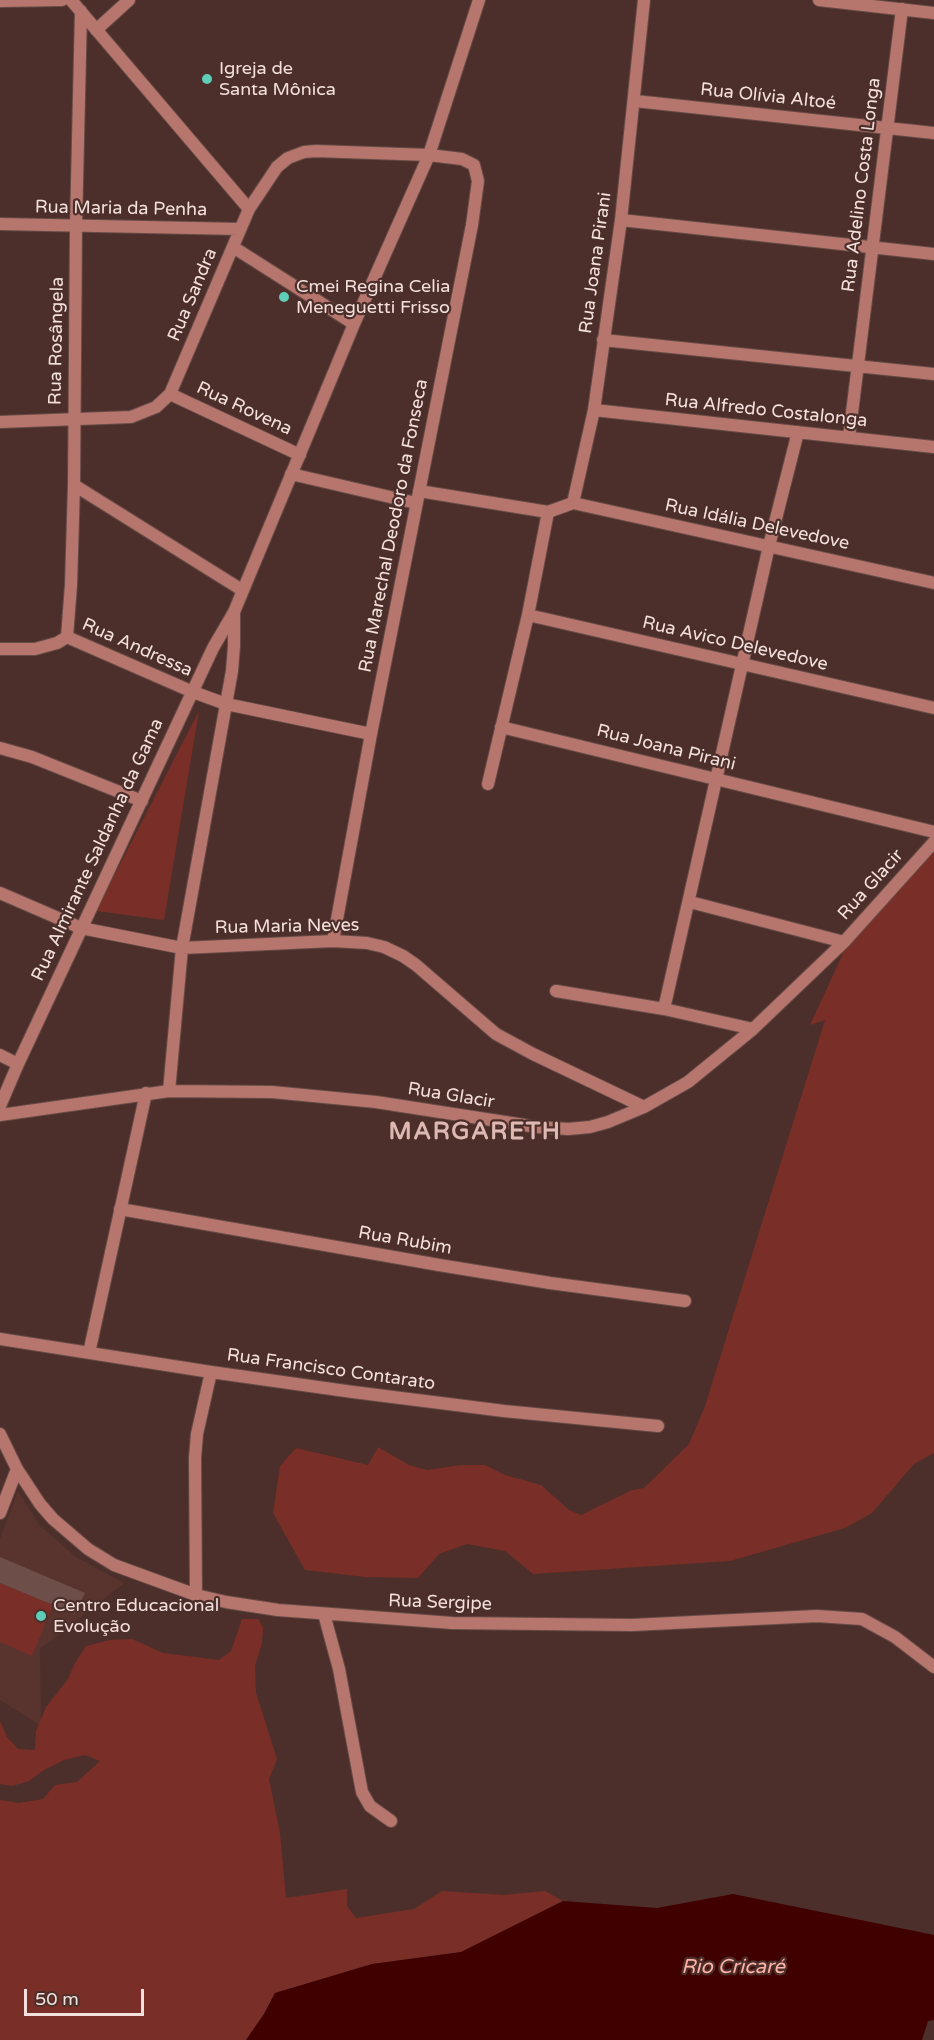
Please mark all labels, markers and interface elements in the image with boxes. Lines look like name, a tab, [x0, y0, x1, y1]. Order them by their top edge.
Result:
place label: Igreja de Santa Mônica	[219, 58, 336, 100]
marker: Igreja de Santa Mônica	[200, 72, 214, 86]
street label: Rua Adelino Costa Longa	[838, 76, 886, 294]
street label: Rua Olívia Altoé	[699, 79, 837, 115]
street label: Rua Joana Pirani	[575, 191, 617, 335]
street label: Rua Maria da Penha	[35, 197, 207, 221]
street label: Rua Sandra	[164, 245, 222, 345]
place label: Cmei Regina Celia Meneguetti Frisso	[296, 276, 450, 318]
street label: Rua Rosângela	[45, 277, 69, 405]
marker: Cmei Regina Celia Meneguetti Frisso	[277, 290, 291, 304]
street label: Rua Rovena	[193, 377, 295, 441]
street label: Rua Marechal Deodoro da Fonseca	[355, 377, 433, 675]
street label: Rua Alfredo Costalonga	[664, 390, 868, 432]
street label: Rua Idália Delevedove	[663, 495, 851, 555]
street label: Rua Avico Delevedove	[640, 612, 830, 676]
street label: Rua Andressa	[79, 614, 195, 682]
street label: Rua Almirante Saldanha da Gama	[28, 715, 168, 985]
street label: Rua Joana Pirani	[594, 720, 738, 776]
street label: Rua Glacir	[834, 845, 908, 925]
street label: Rua Maria Neves	[214, 915, 360, 939]
street label: Rua Glacir	[406, 1078, 496, 1114]
district label: MARGARETH	[389, 1119, 561, 1147]
street label: Rua Rubim	[356, 1222, 454, 1260]
street label: Rua Francisco Contarato	[225, 1345, 437, 1395]
street label: Rua Sergipe	[388, 1590, 492, 1616]
place label: Centro Educacional Evolução	[53, 1595, 219, 1638]
marker: Centro Educacional Evolução	[34, 1609, 48, 1623]
water label: Rio Cricaré	[681, 1956, 785, 1980]
scale bar	[27, 1977, 147, 2015]
text: 50 m	[35, 1988, 79, 2010]

